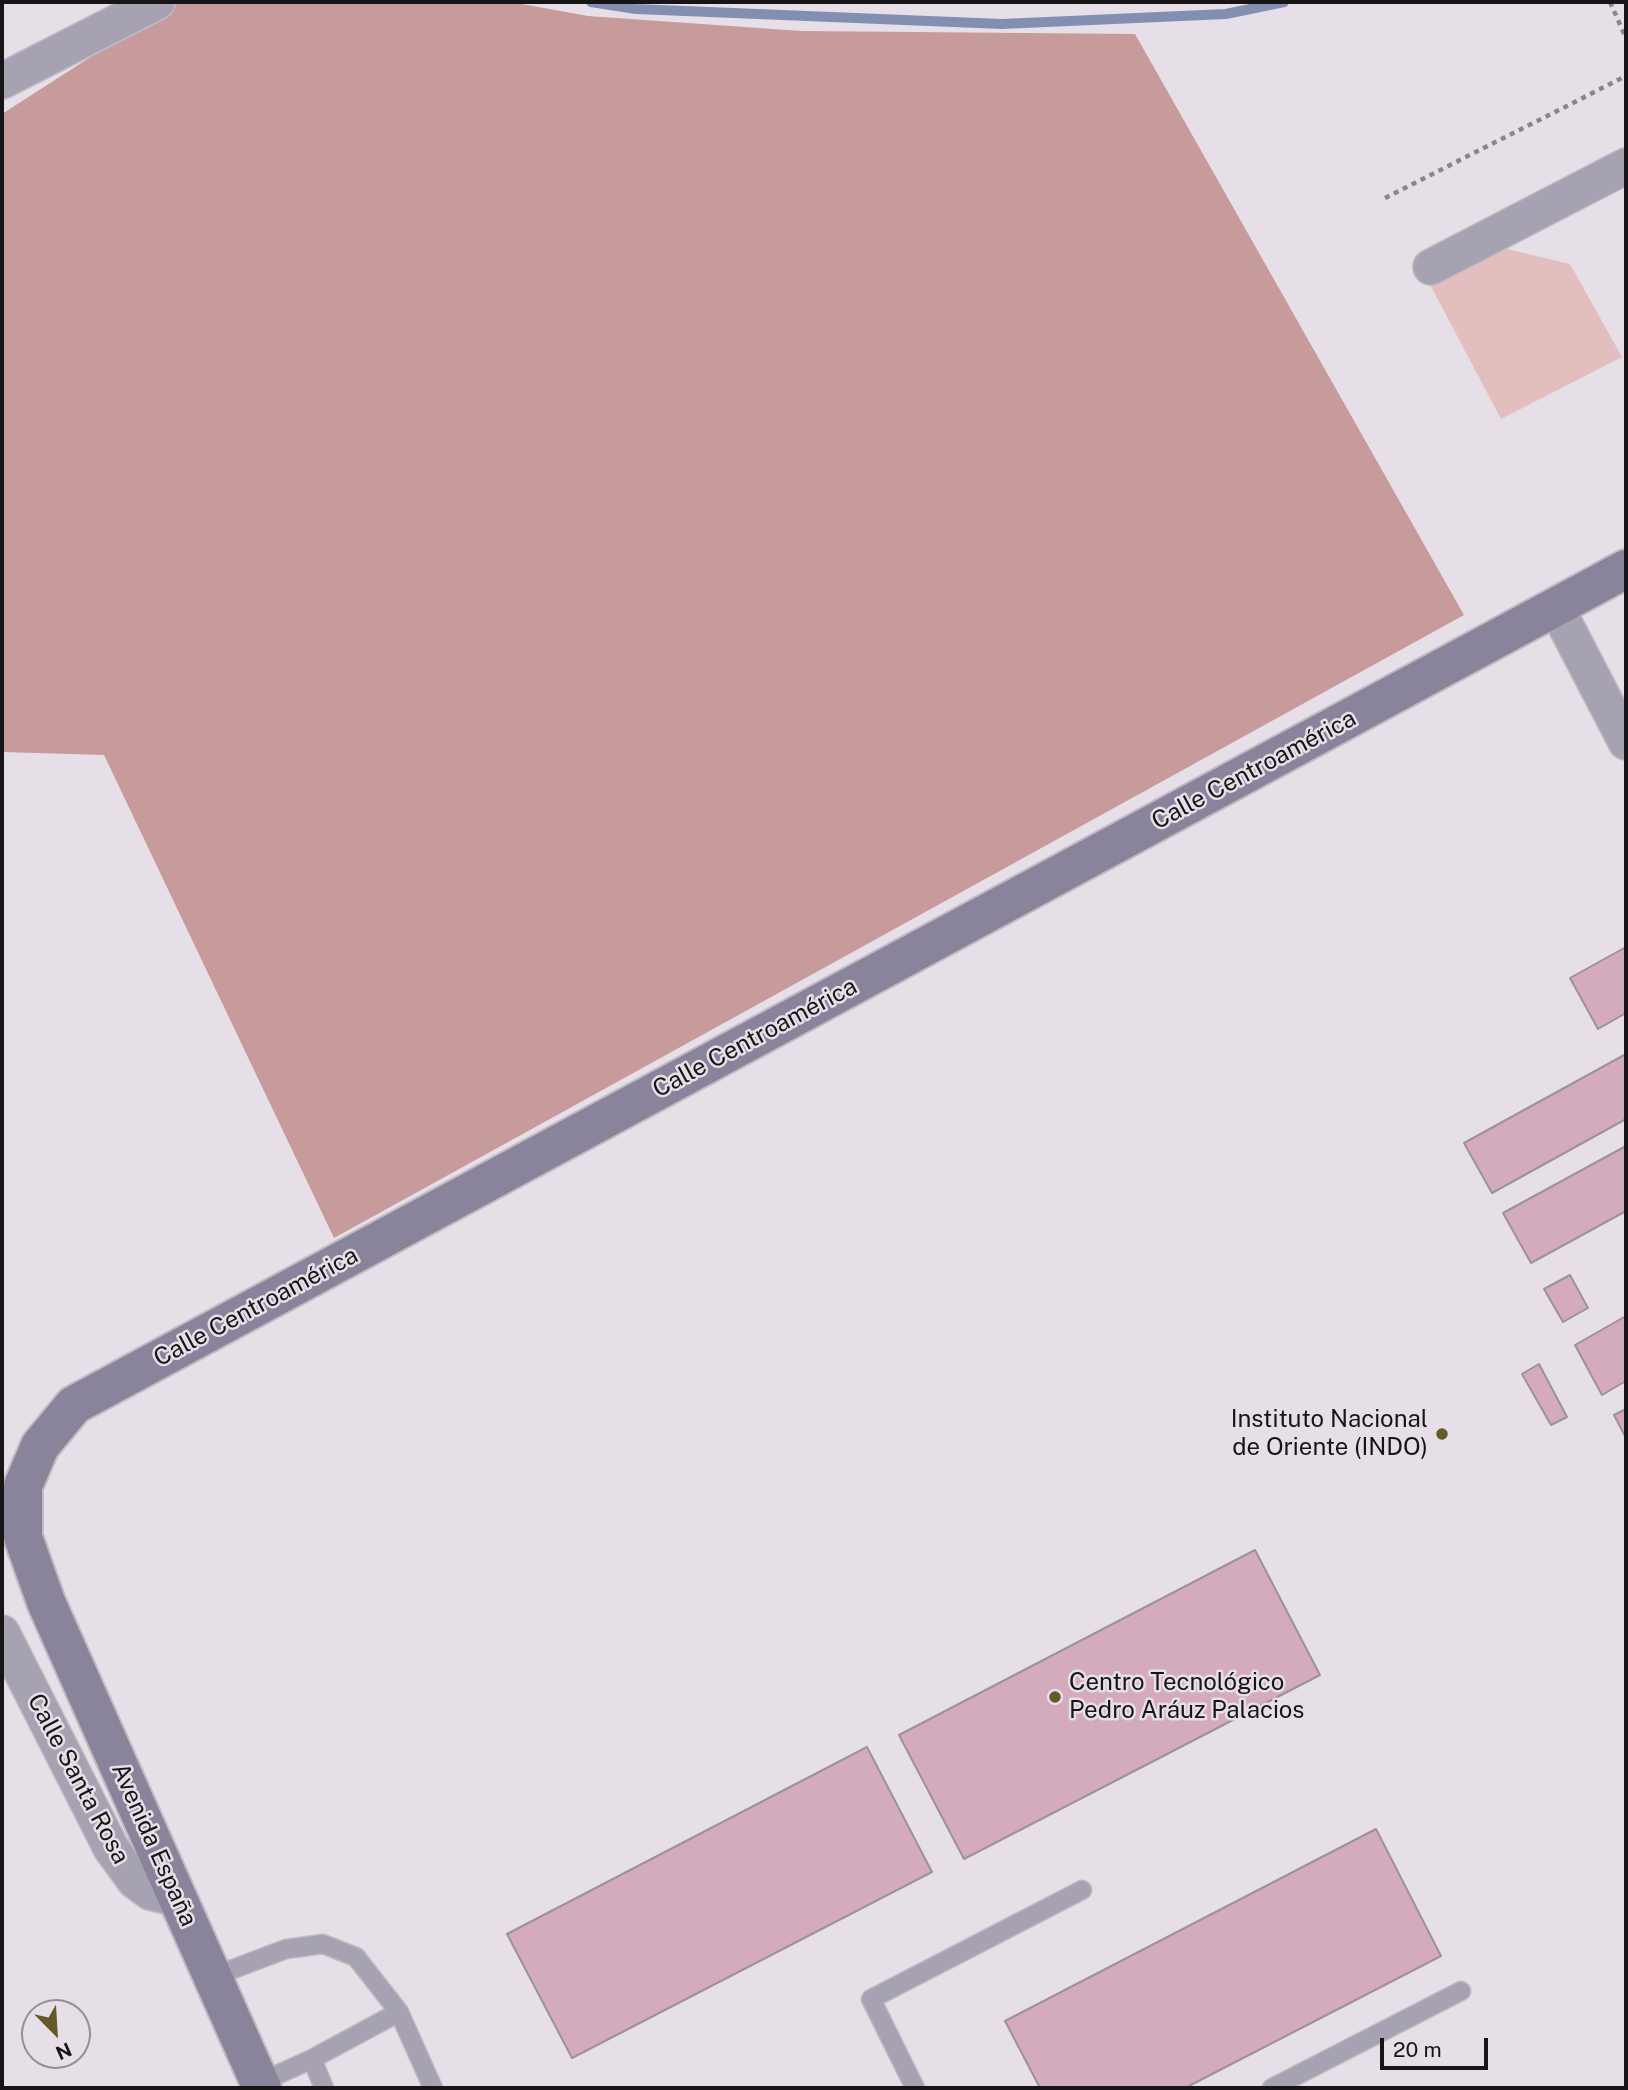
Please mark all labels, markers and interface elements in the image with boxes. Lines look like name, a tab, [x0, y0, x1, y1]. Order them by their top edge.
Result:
street label: Calle Centroamérica	[1147, 704, 1361, 836]
street label: Calle Centroamérica	[648, 972, 862, 1104]
street label: Calle Centroamérica	[149, 1241, 363, 1373]
place label: Instituto Nacional de Oriente (INDO)	[1231, 1406, 1428, 1462]
marker: Instituto Nacional de Oriente (INDO)	[1434, 1426, 1450, 1442]
place label: Centro Tecnológico Pedro Aráuz Palacios	[1069, 1669, 1304, 1725]
street label: Calle Santa Rosa	[21, 1689, 135, 1869]
marker: Centro Tecnológico Pedro Aráuz Palacios	[1047, 1689, 1063, 1705]
street label: Avenida España	[105, 1759, 203, 1931]
north arrow	[21, 1999, 91, 2069]
scale bar	[1383, 2024, 1492, 2068]
text: 20 m	[1393, 2037, 1442, 2062]
text: N	[52, 2038, 75, 2064]

